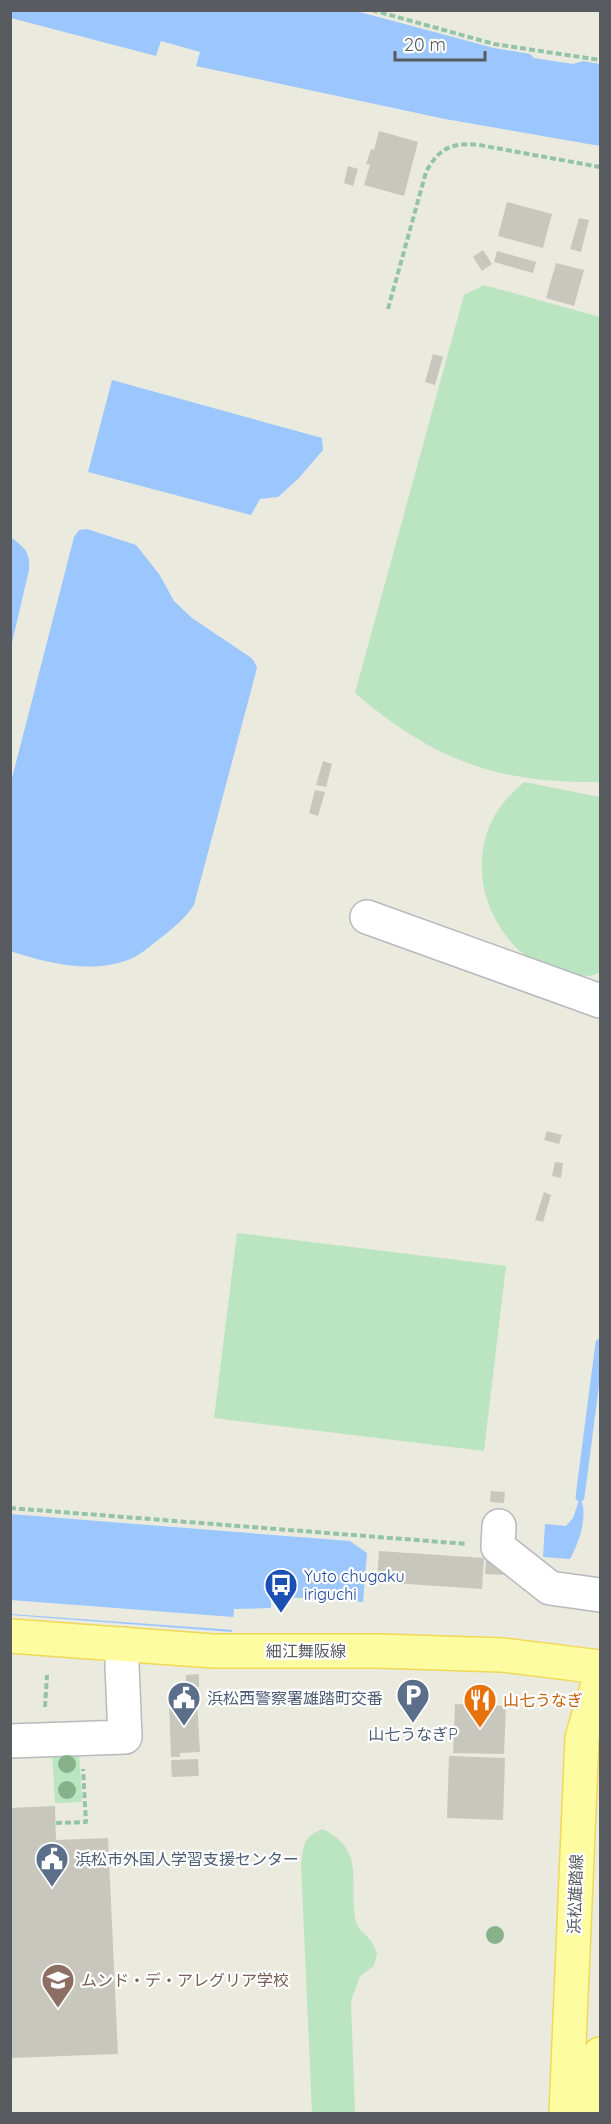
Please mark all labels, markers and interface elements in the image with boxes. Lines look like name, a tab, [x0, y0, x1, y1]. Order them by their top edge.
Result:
scale bar	[395, 24, 485, 62]
text: 20 m	[404, 33, 446, 56]
place label: Yuto chugaku iriguchi	[304, 1566, 405, 1604]
bus stop icon: Yuto chugaku iriguchi	[263, 1567, 299, 1614]
street label: 細江舞阪線	[266, 1641, 346, 1661]
parking icon: 山七うなぎP	[395, 1677, 431, 1724]
public building icon: 浜松西警察署雄踏町交番	[166, 1680, 202, 1727]
restaurant icon: 山七うなぎ	[462, 1682, 498, 1729]
place label: 浜松西警察署雄踏町交番	[207, 1688, 383, 1708]
place label: 山七うなぎ	[503, 1690, 583, 1710]
place label: 山七うなぎP	[368, 1724, 458, 1744]
public building icon: 浜松市外国人学習支援センター	[34, 1841, 70, 1888]
place label: 浜松市外国人学習支援センター	[75, 1849, 299, 1869]
street label: 浜松雄踏線	[564, 1854, 586, 1934]
school or university icon: ムンド・デ・アレグリア学校	[40, 1962, 76, 2009]
place label: ムンド・デ・アレグリア学校	[81, 1970, 289, 1990]

